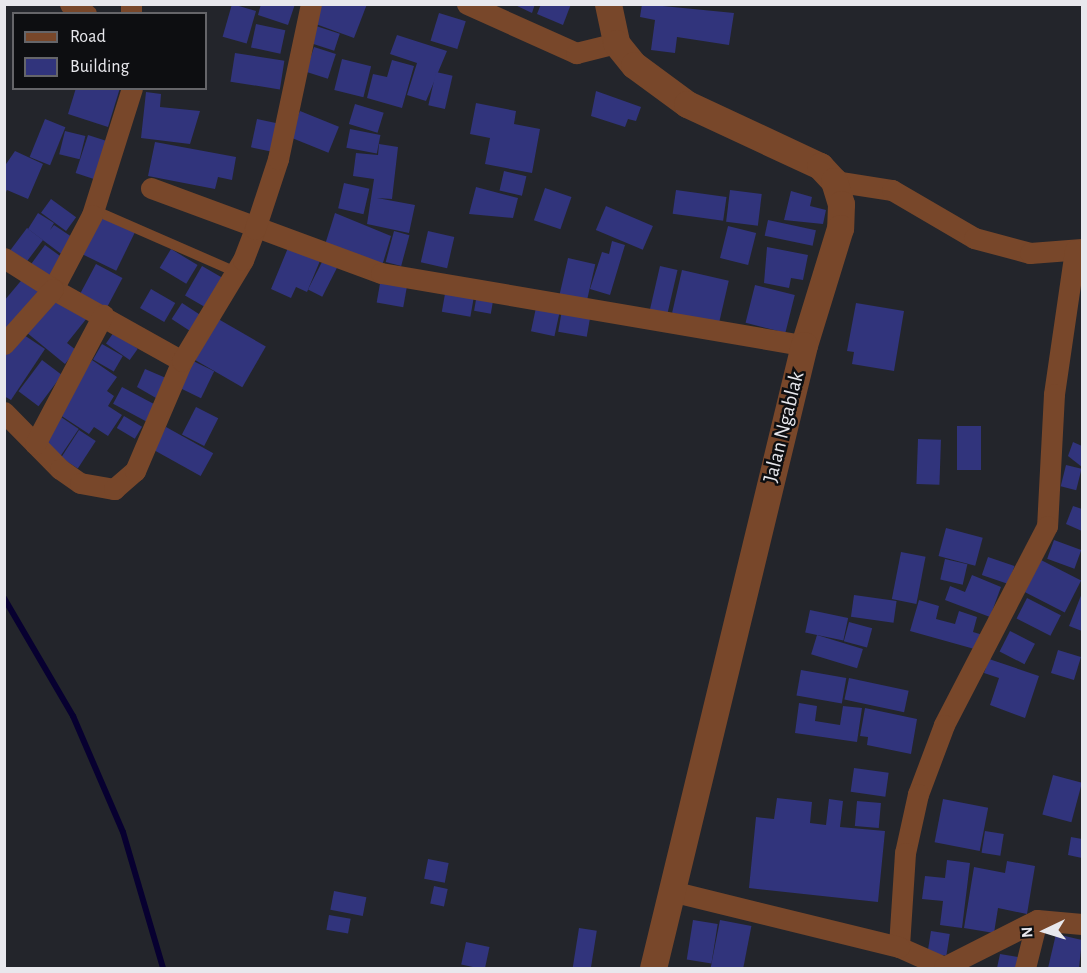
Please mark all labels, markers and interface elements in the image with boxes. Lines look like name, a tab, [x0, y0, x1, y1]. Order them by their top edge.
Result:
legend	[12, 12, 207, 90]
text: Road	[70, 28, 106, 46]
text: Building	[70, 58, 129, 76]
street label: Jalan Ngablak	[758, 369, 810, 485]
north arrow	[1015, 901, 1075, 961]
text: N	[1019, 926, 1035, 938]

